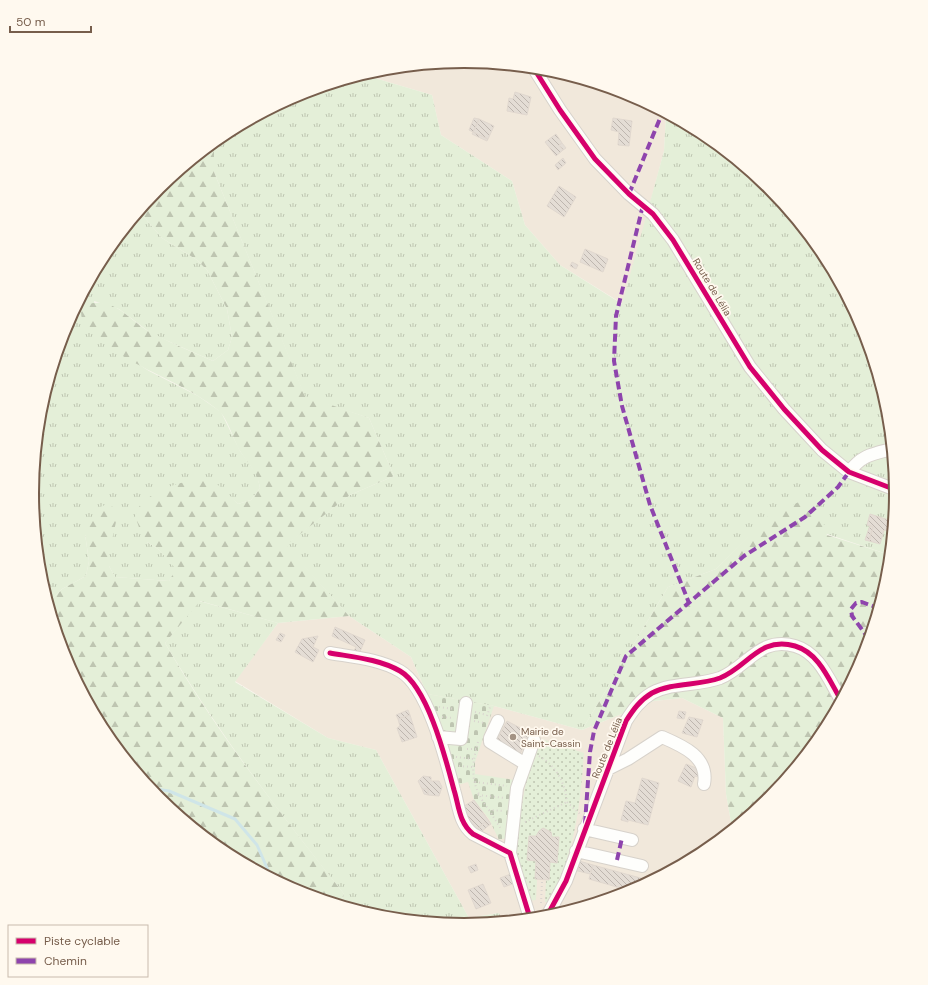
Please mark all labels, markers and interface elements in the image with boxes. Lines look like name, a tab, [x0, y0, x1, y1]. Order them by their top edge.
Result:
scale bar	[10, 8, 91, 34]
text: 50 m	[16, 14, 45, 30]
street label: Route de Lélia	[690, 256, 734, 318]
street label: Route de Lélia	[589, 716, 625, 780]
place label: Mairie de Saint-Cassin	[521, 725, 581, 750]
marker: Mairie de Saint-Cassin	[508, 732, 518, 742]
legend	[8, 925, 148, 977]
text: Piste cyclable	[44, 933, 120, 949]
text: Chemin	[44, 953, 87, 969]

